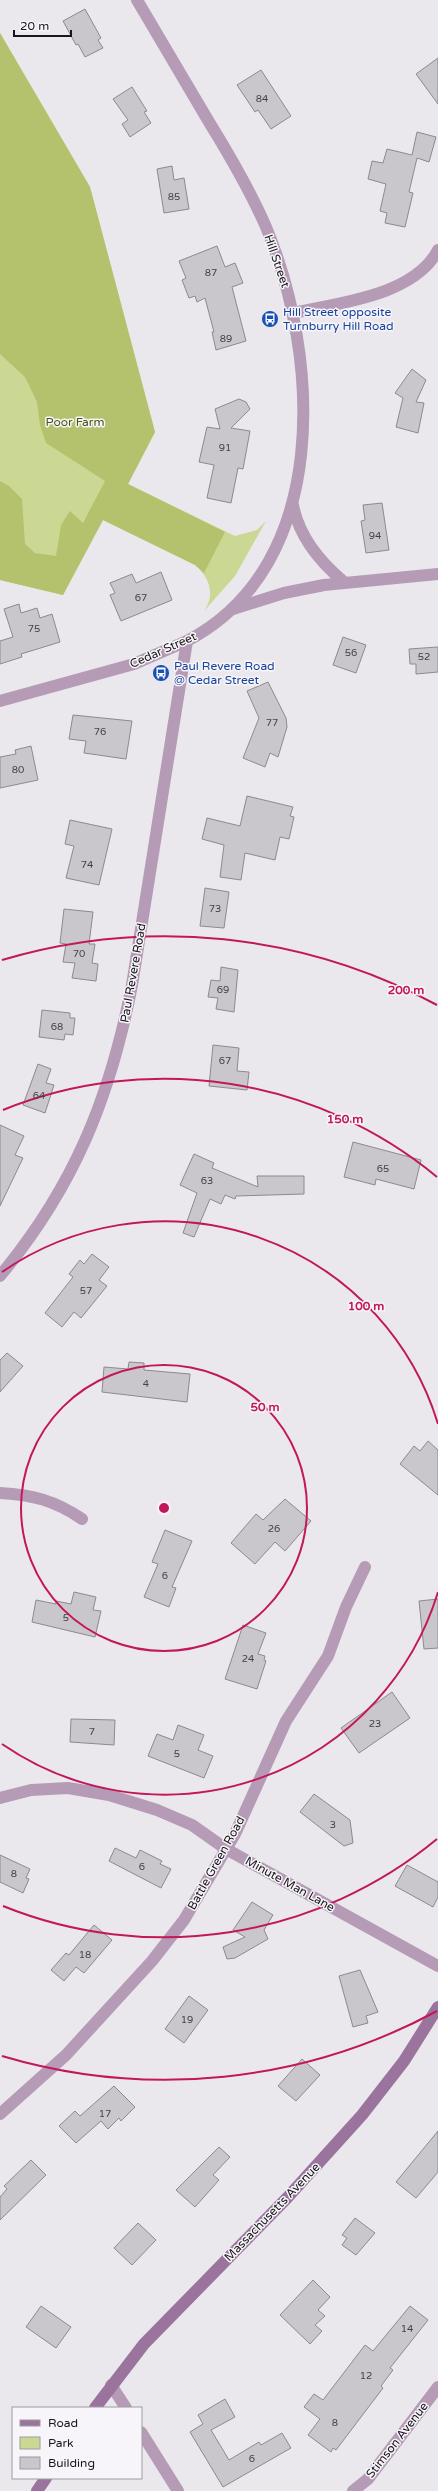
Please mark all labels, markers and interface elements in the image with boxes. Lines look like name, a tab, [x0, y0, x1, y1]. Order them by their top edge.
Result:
scale bar	[14, 12, 71, 38]
text: 20 m	[20, 19, 49, 33]
house number: 84	[256, 93, 268, 105]
house number: 85	[168, 191, 180, 203]
street label: Hill Street	[261, 233, 293, 290]
house number: 87	[205, 267, 217, 279]
place label: Hill Street opposite Turnburry Hill Road	[283, 305, 394, 333]
bus stop icon: Hill Street opposite Turnburry Hill Road	[260, 309, 280, 329]
house number: 89	[220, 333, 232, 345]
park label: Poor Farm	[46, 415, 104, 429]
house number: 91	[219, 442, 231, 454]
house number: 94	[369, 530, 381, 542]
house number: 67	[135, 592, 147, 604]
house number: 75	[28, 623, 40, 635]
street label: Cedar Street	[128, 629, 199, 671]
house number: 56	[345, 647, 357, 659]
house number: 52	[418, 651, 430, 663]
place label: Paul Revere Road @ Cedar Street	[174, 659, 275, 687]
bus stop icon: Paul Revere Road @ Cedar Street	[151, 663, 171, 683]
house number: 77	[266, 717, 278, 729]
house number: 76	[94, 726, 106, 738]
house number: 80	[12, 764, 24, 776]
house number: 74	[81, 859, 93, 871]
house number: 73	[209, 903, 221, 915]
street label: Paul Revere Road	[117, 922, 149, 1024]
house number: 70	[73, 948, 85, 960]
text: 200 m	[388, 983, 424, 997]
house number: 69	[217, 984, 229, 996]
house number: 68	[51, 1021, 63, 1033]
house number: 67	[219, 1055, 231, 1067]
house number: 64	[33, 1090, 45, 1102]
text: 150 m	[327, 1112, 363, 1126]
house number: 65	[377, 1163, 389, 1175]
house number: 63	[201, 1175, 213, 1187]
house number: 57	[80, 1285, 92, 1297]
text: 100 m	[348, 1299, 384, 1313]
house number: 4	[143, 1378, 149, 1390]
text: 50 m	[250, 1400, 280, 1414]
centre of rings	[157, 1501, 171, 1515]
house number: 26	[268, 1523, 280, 1535]
house number: 6	[162, 1570, 168, 1582]
house number: 5	[63, 1612, 69, 1624]
house number: 24	[242, 1653, 254, 1665]
house number: 23	[369, 1718, 381, 1730]
house number: 7	[89, 1726, 95, 1738]
house number: 5	[174, 1748, 180, 1760]
street label: Battle Green Road	[185, 1814, 247, 1912]
house number: 3	[330, 1819, 336, 1831]
street label: Minute Man Lane	[243, 1854, 337, 1914]
house number: 6	[139, 1861, 145, 1873]
house number: 8	[11, 1868, 17, 1880]
house number: 18	[79, 1949, 91, 1961]
house number: 19	[181, 2014, 193, 2026]
house number: 17	[99, 2108, 111, 2120]
street label: Massachusetts Avenue	[221, 2160, 323, 2264]
house number: 14	[401, 2323, 413, 2335]
house number: 12	[360, 2370, 372, 2382]
street label: Stimson Avenue	[363, 2399, 431, 2481]
legend	[12, 2407, 142, 2479]
text: Road	[48, 2416, 78, 2430]
house number: 8	[332, 2417, 338, 2429]
text: Park	[48, 2436, 74, 2450]
house number: 6	[249, 2453, 255, 2465]
text: Building	[48, 2456, 95, 2470]

